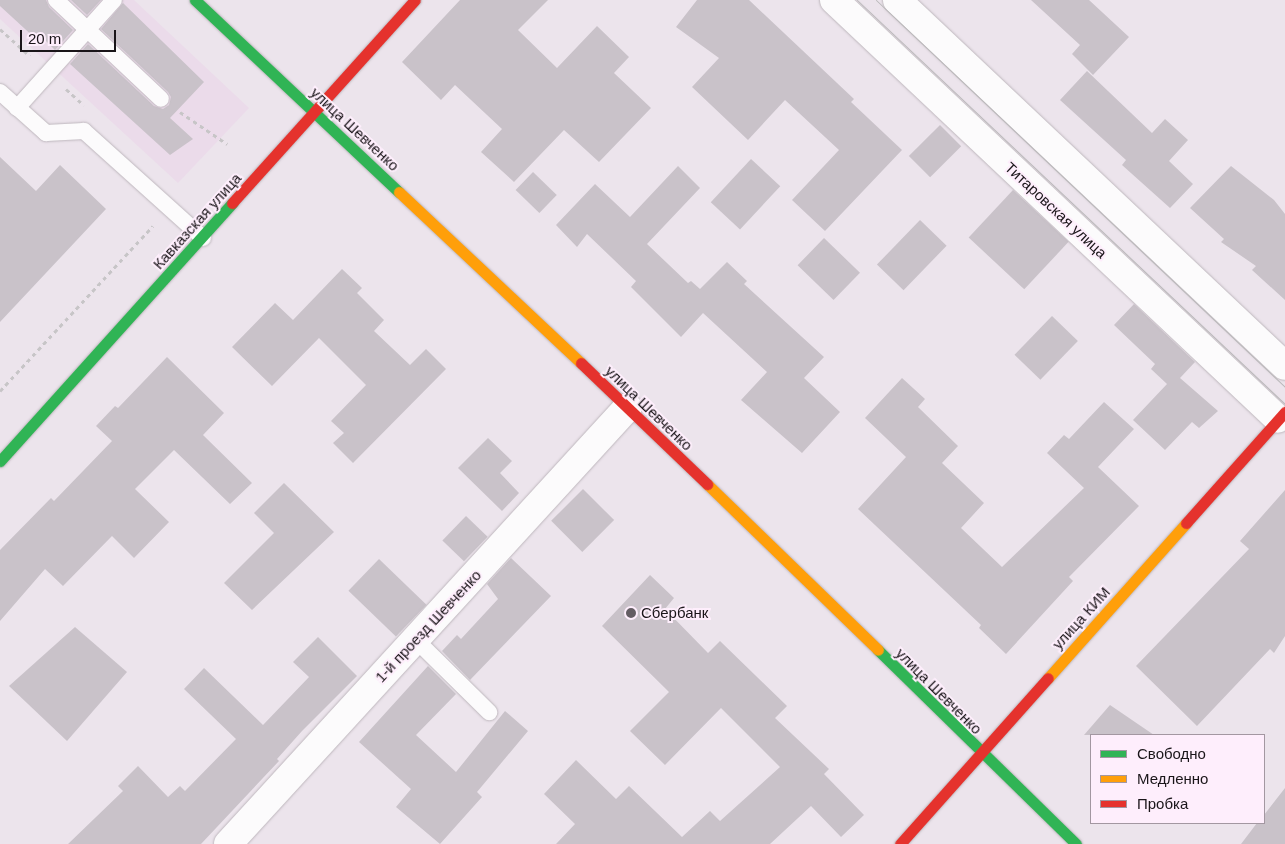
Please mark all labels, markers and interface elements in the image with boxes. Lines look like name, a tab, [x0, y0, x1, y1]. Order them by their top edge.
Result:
scale bar	[22, 20, 119, 52]
text: 20 m	[28, 30, 61, 47]
street label: улица Шевченко	[307, 83, 403, 175]
street label: Титаровская улица	[1001, 158, 1111, 262]
street label: Кавказская улица	[149, 169, 245, 273]
street label: улица Шевченко	[602, 362, 696, 454]
street label: 1-й проезд Шевченко	[371, 566, 485, 686]
street label: улица КИМ	[1048, 583, 1114, 653]
place label: Сбербанк	[641, 604, 708, 622]
marker: Сбербанк	[625, 607, 637, 619]
street label: улица Шевченко	[892, 644, 986, 738]
legend	[1090, 734, 1265, 824]
text: Свободно	[1137, 745, 1206, 762]
text: Медленно	[1137, 770, 1208, 787]
text: Пробка	[1137, 795, 1188, 812]

